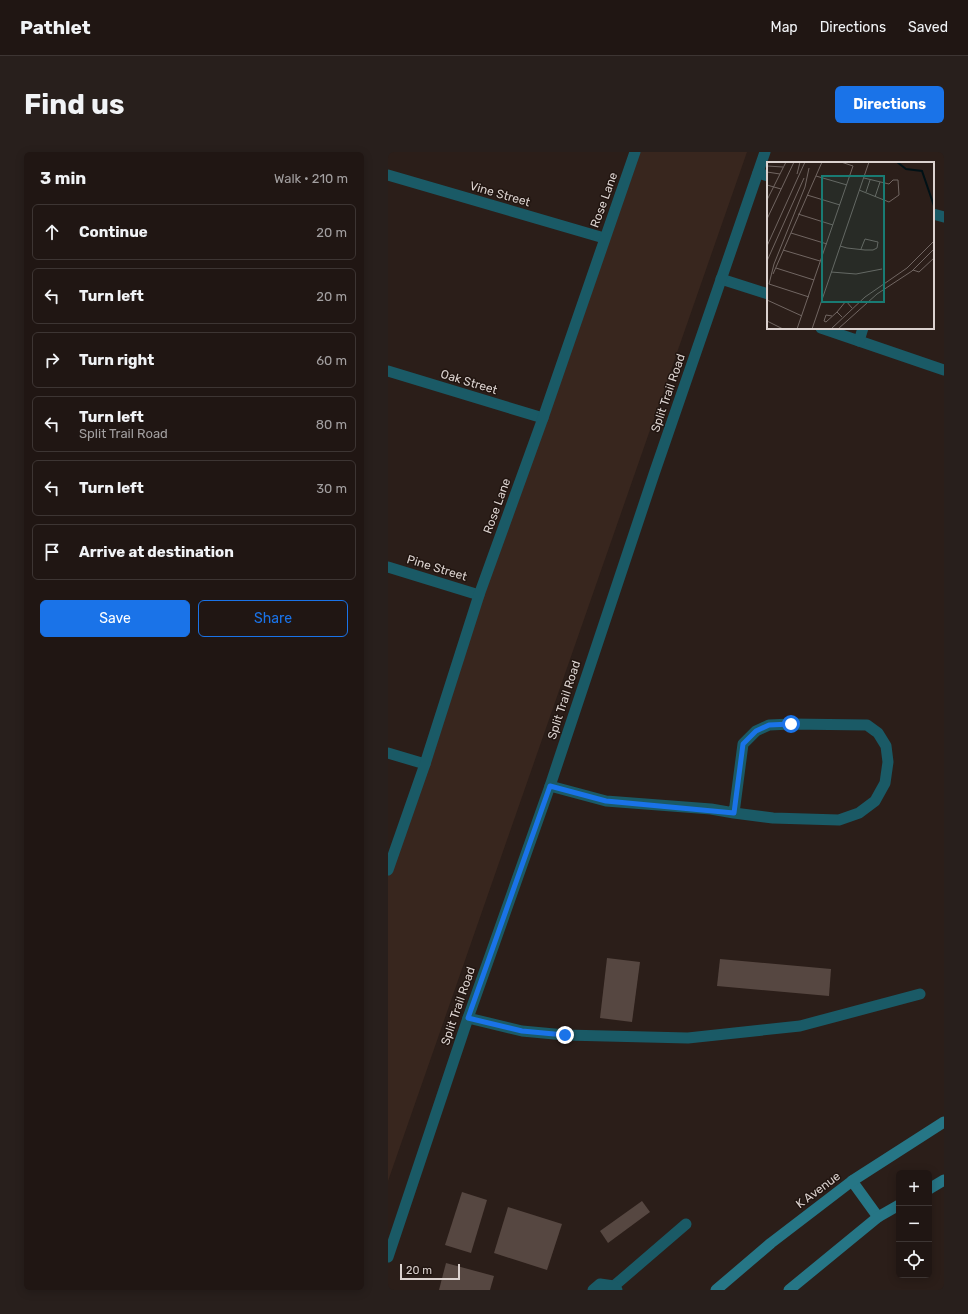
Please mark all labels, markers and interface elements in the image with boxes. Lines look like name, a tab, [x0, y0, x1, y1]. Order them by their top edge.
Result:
text: Pathlet	[20, 16, 91, 39]
text: Map	[771, 19, 798, 36]
text: Directions	[820, 19, 886, 36]
text: Saved	[908, 19, 948, 36]
button: Directions	[835, 86, 944, 123]
text: Find us	[24, 88, 124, 121]
inset map	[767, 162, 934, 329]
text: 3 min	[40, 168, 86, 188]
street label: Rose Lane	[588, 170, 621, 230]
text: Walk · 210 m	[274, 171, 348, 186]
street label: Vine Street	[468, 179, 532, 209]
icon: ahead	[41, 221, 63, 243]
text: Continue	[79, 223, 148, 241]
text: 20 m	[316, 225, 347, 240]
icon: left	[41, 285, 63, 307]
text: Turn left	[79, 287, 144, 305]
text: 20 m	[316, 289, 347, 304]
icon: right	[41, 349, 63, 371]
text: Turn right	[79, 351, 154, 369]
street label: Split Trail Road	[648, 352, 688, 434]
text: 60 m	[316, 353, 347, 368]
street label: Oak Street	[439, 367, 499, 397]
text: Turn left	[79, 408, 144, 426]
icon: left	[41, 413, 63, 435]
text: 80 m	[316, 417, 347, 432]
text: Split Trail Road	[79, 426, 168, 441]
street label: Rose Lane	[481, 476, 514, 536]
icon: left	[41, 477, 63, 499]
text: Turn left	[79, 479, 144, 497]
text: 30 m	[316, 481, 347, 496]
icon: arrive	[41, 541, 63, 563]
text: Arrive at destination	[79, 543, 234, 561]
street label: Pine Street	[405, 552, 469, 584]
button: Save	[40, 600, 190, 637]
button: Share	[198, 600, 348, 637]
street label: Split Trail Road	[545, 659, 583, 741]
route start	[782, 715, 800, 733]
street label: Split Trail Road	[438, 965, 478, 1047]
route end	[556, 1026, 574, 1044]
street label: K Avenue	[793, 1169, 843, 1211]
map controls	[896, 1170, 932, 1278]
button: +	[896, 1170, 932, 1206]
button: −	[896, 1206, 932, 1242]
button: locate	[896, 1242, 932, 1278]
scale bar	[400, 1262, 460, 1281]
text: 20 m	[406, 1264, 432, 1277]

